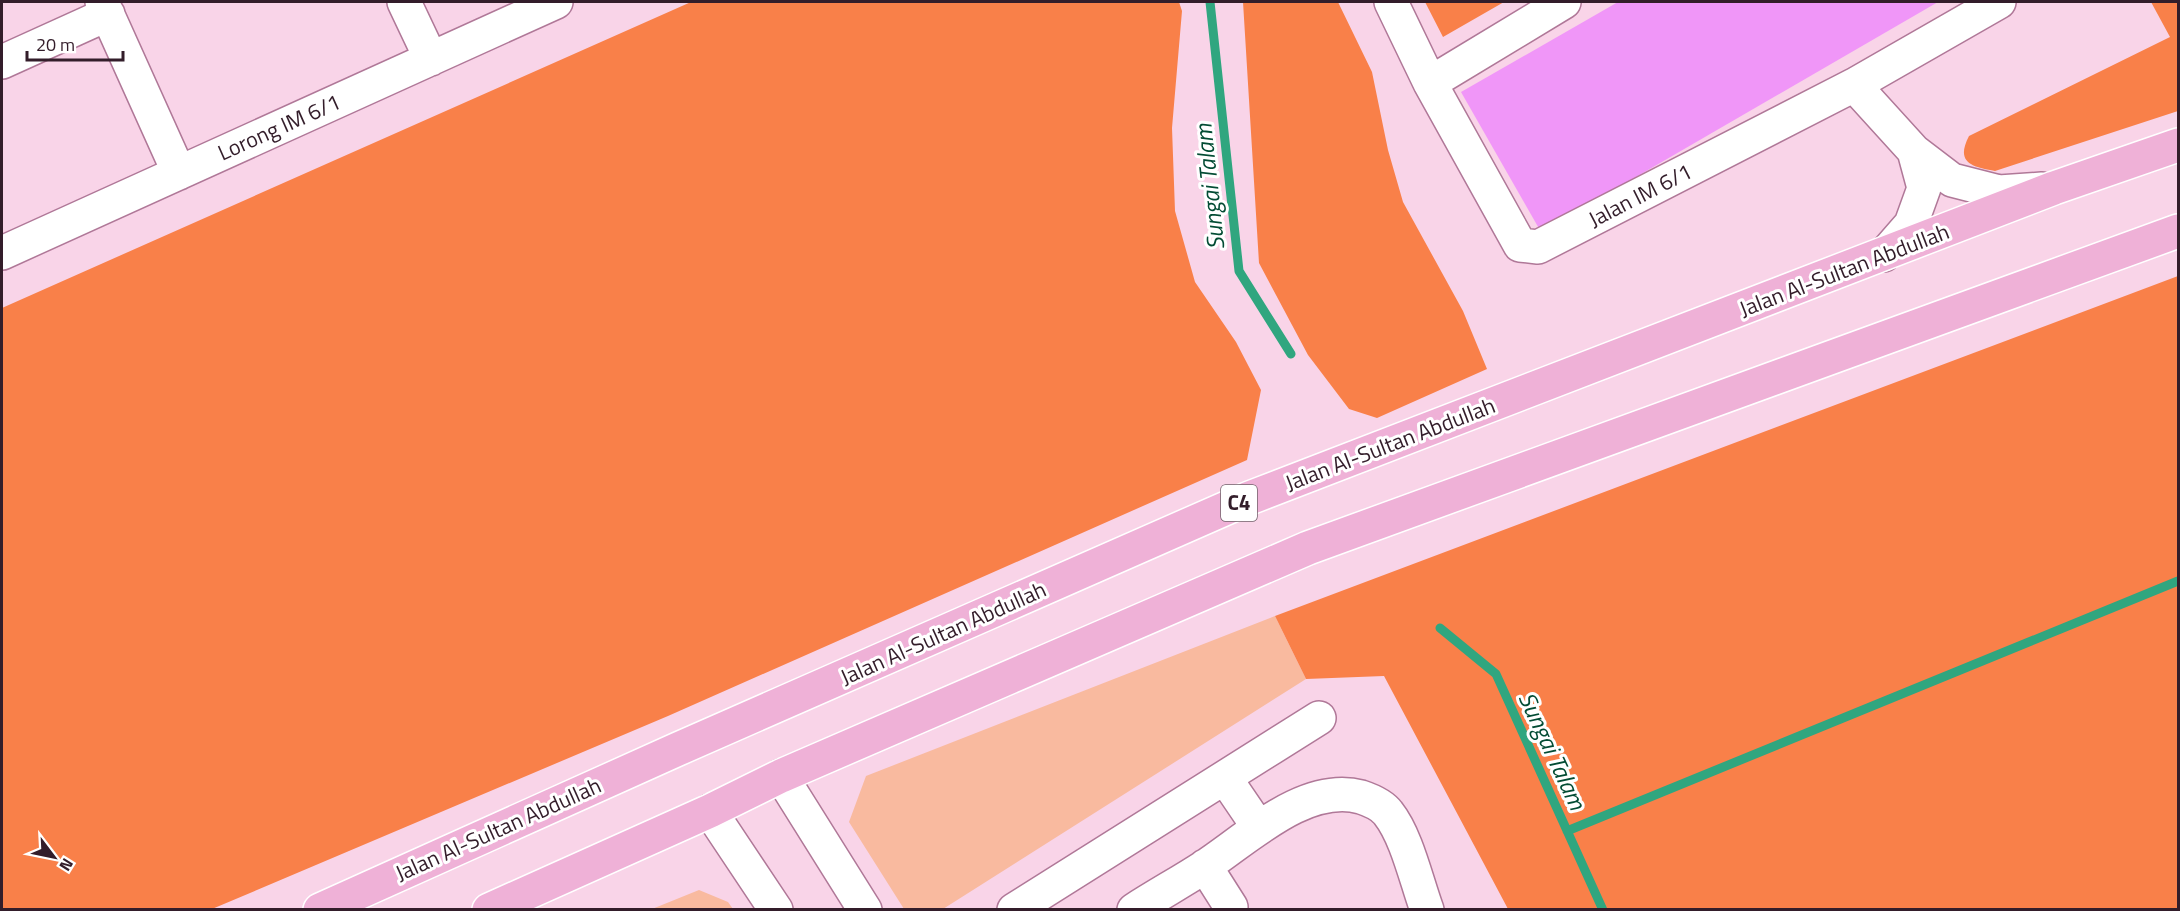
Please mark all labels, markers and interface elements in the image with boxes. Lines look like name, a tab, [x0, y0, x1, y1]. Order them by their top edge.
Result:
scale bar	[27, 24, 123, 62]
text: 20 m	[36, 31, 75, 58]
street label: Lorong IM 6/1	[212, 85, 346, 169]
water label: Sungai Talam	[1184, 121, 1234, 252]
street label: Jalan IM 6/1	[1582, 154, 1698, 236]
street label: Jalan Al-Sultan Abdullah	[1734, 214, 1954, 326]
street label: Jalan Al-Sultan Abdullah	[1280, 388, 1500, 500]
road number: C4	[1221, 485, 1257, 521]
street label: Jalan Al-Sultan Abdullah	[834, 572, 1052, 694]
water label: Sungai Talam	[1510, 686, 1597, 817]
street label: Jalan Al-Sultan Abdullah	[389, 768, 607, 890]
north arrow	[24, 827, 84, 887]
text: N	[54, 854, 80, 876]

